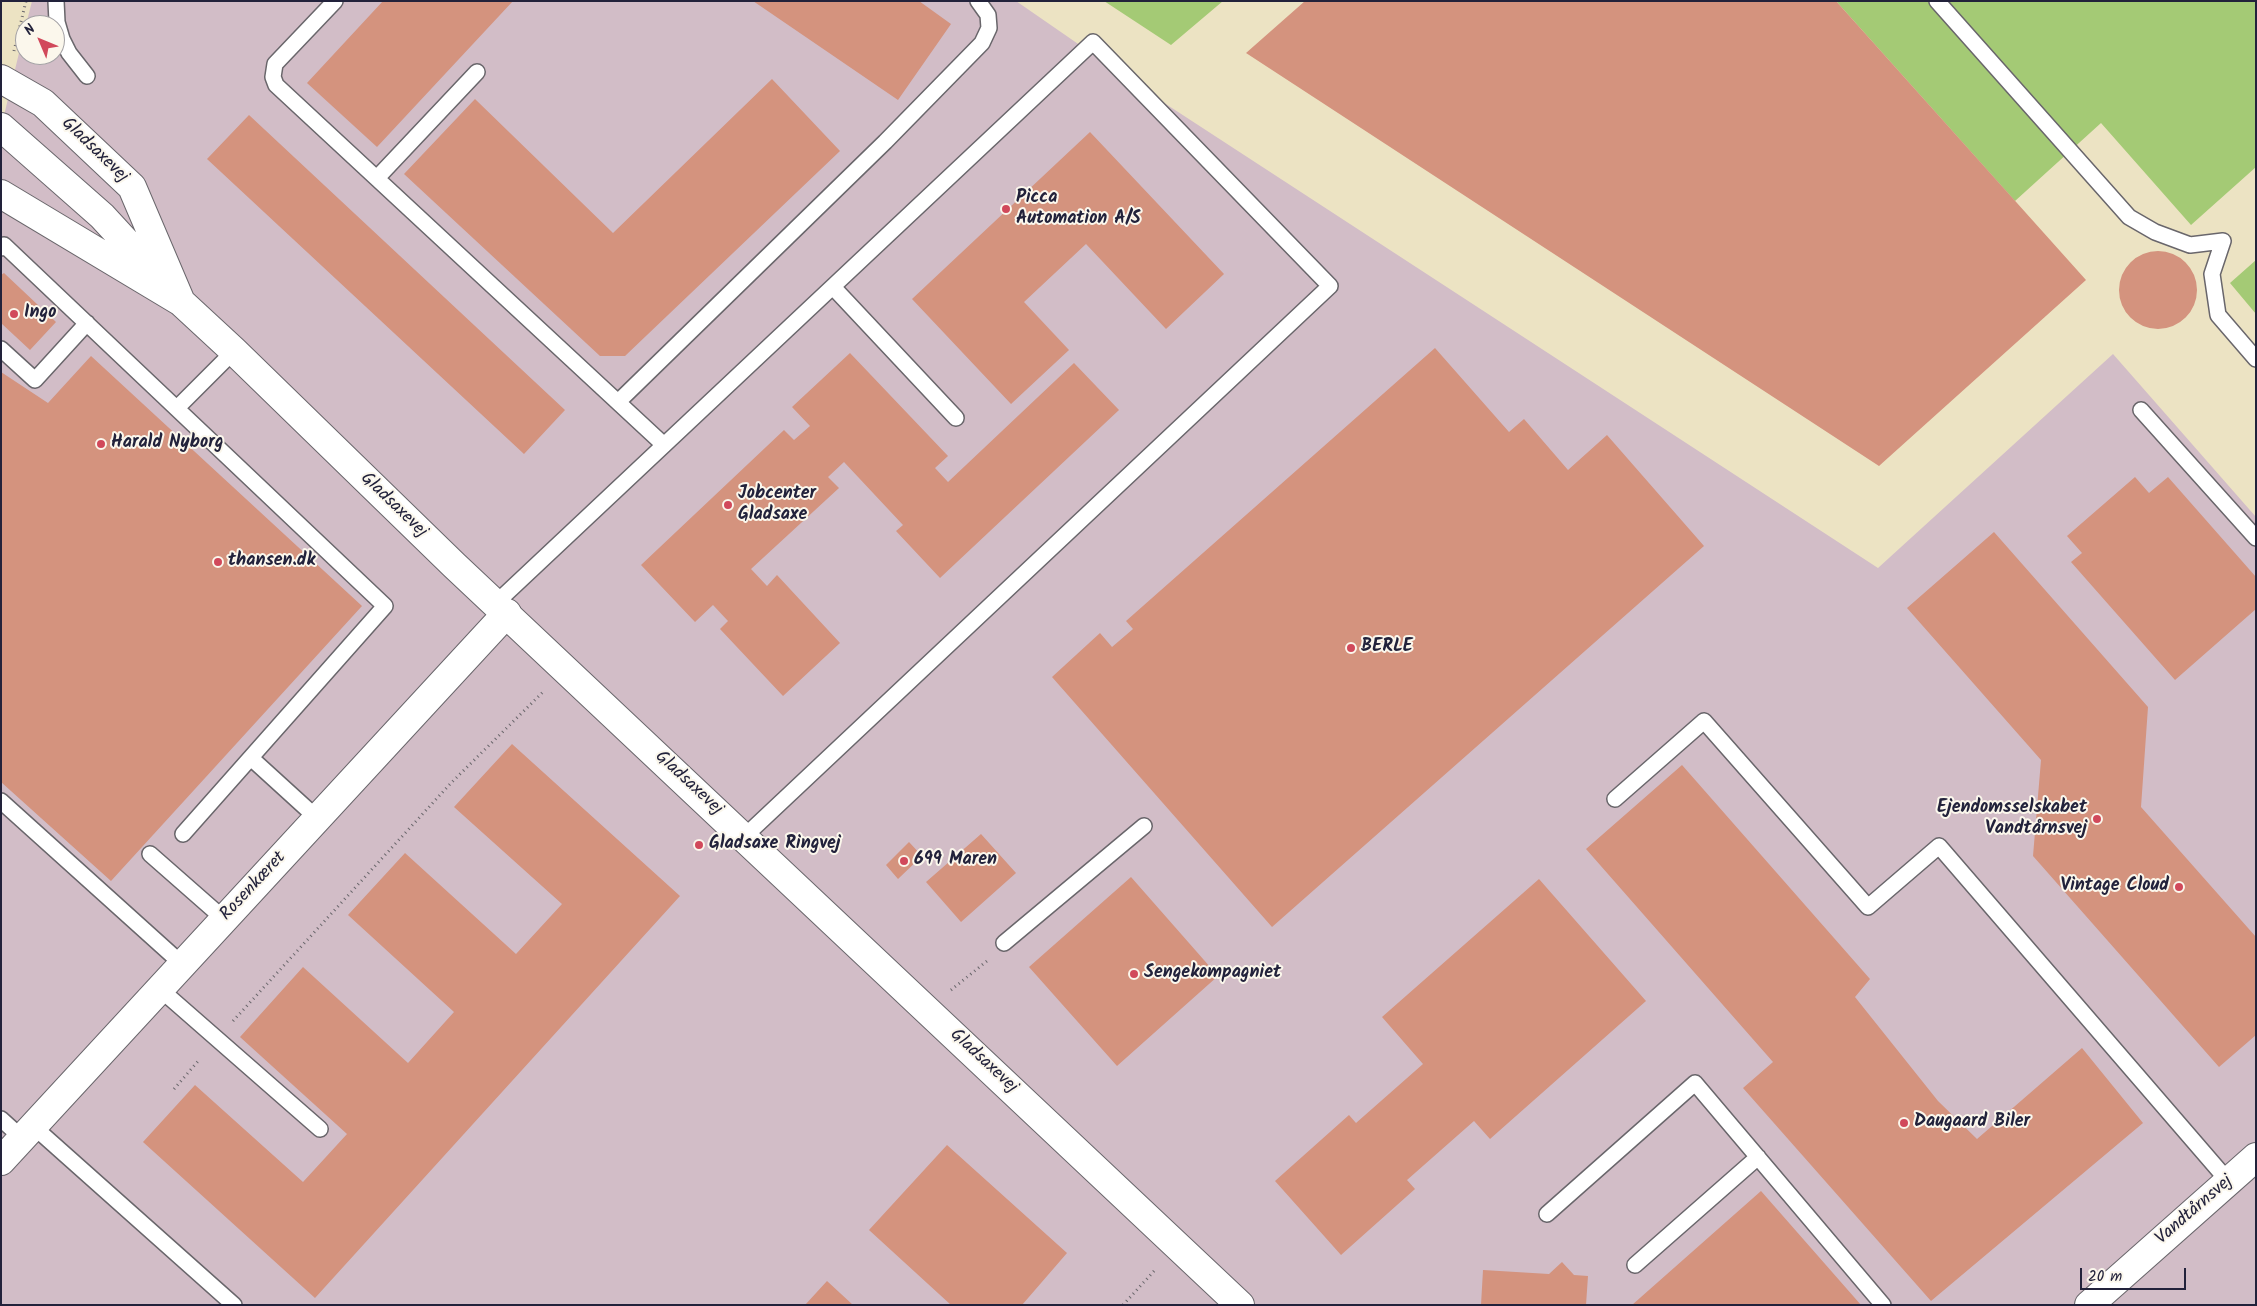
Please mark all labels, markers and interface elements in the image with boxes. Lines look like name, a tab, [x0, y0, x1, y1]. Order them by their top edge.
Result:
north arrow	[15, 15, 65, 65]
text: N	[19, 19, 41, 41]
street label: Gladsaxevej	[56, 114, 132, 188]
place label: Picca Automation A/S	[1016, 188, 1141, 230]
marker: Picca Automation A/S	[1000, 203, 1012, 215]
place label: Ingo	[24, 303, 56, 325]
marker: Ingo	[8, 308, 20, 320]
place label: Harald Nyborg	[111, 433, 223, 455]
marker: Harald Nyborg	[95, 438, 107, 450]
street label: Gladsaxevej	[355, 469, 431, 543]
place label: Jobcenter Gladsaxe	[738, 484, 816, 526]
marker: Jobcenter Gladsaxe	[722, 499, 734, 511]
place label: thansen.dk	[228, 551, 315, 573]
marker: thansen.dk	[212, 556, 224, 568]
place label: BERLE	[1361, 637, 1413, 659]
marker: BERLE	[1345, 642, 1357, 654]
street label: Gladsaxevej	[650, 747, 726, 821]
place label: Ejendomsselskabet Vandtårnsvej	[1937, 798, 2087, 841]
marker: Ejendomsselskabet Vandtårnsvej	[2091, 813, 2103, 825]
place label: Gladsaxe Ringvej	[709, 834, 840, 856]
marker: Gladsaxe Ringvej	[693, 839, 705, 851]
street label: Rosenkæret	[216, 848, 292, 926]
place label: 699 Maren	[914, 850, 997, 872]
marker: 699 Maren	[898, 855, 910, 867]
place label: Vintage Cloud	[2061, 876, 2169, 898]
marker: Vintage Cloud	[2173, 881, 2185, 893]
place label: Sengekompagniet	[1144, 963, 1281, 985]
marker: Sengekompagniet	[1128, 968, 1140, 980]
street label: Gladsaxevej	[945, 1025, 1021, 1099]
place label: Daugaard Biler	[1914, 1112, 2030, 1134]
marker: Daugaard Biler	[1898, 1117, 1910, 1129]
street label: Vandtårnsvej	[2152, 1172, 2238, 1250]
scale bar	[2082, 1258, 2188, 1290]
text: 20 m	[2088, 1265, 2122, 1289]

